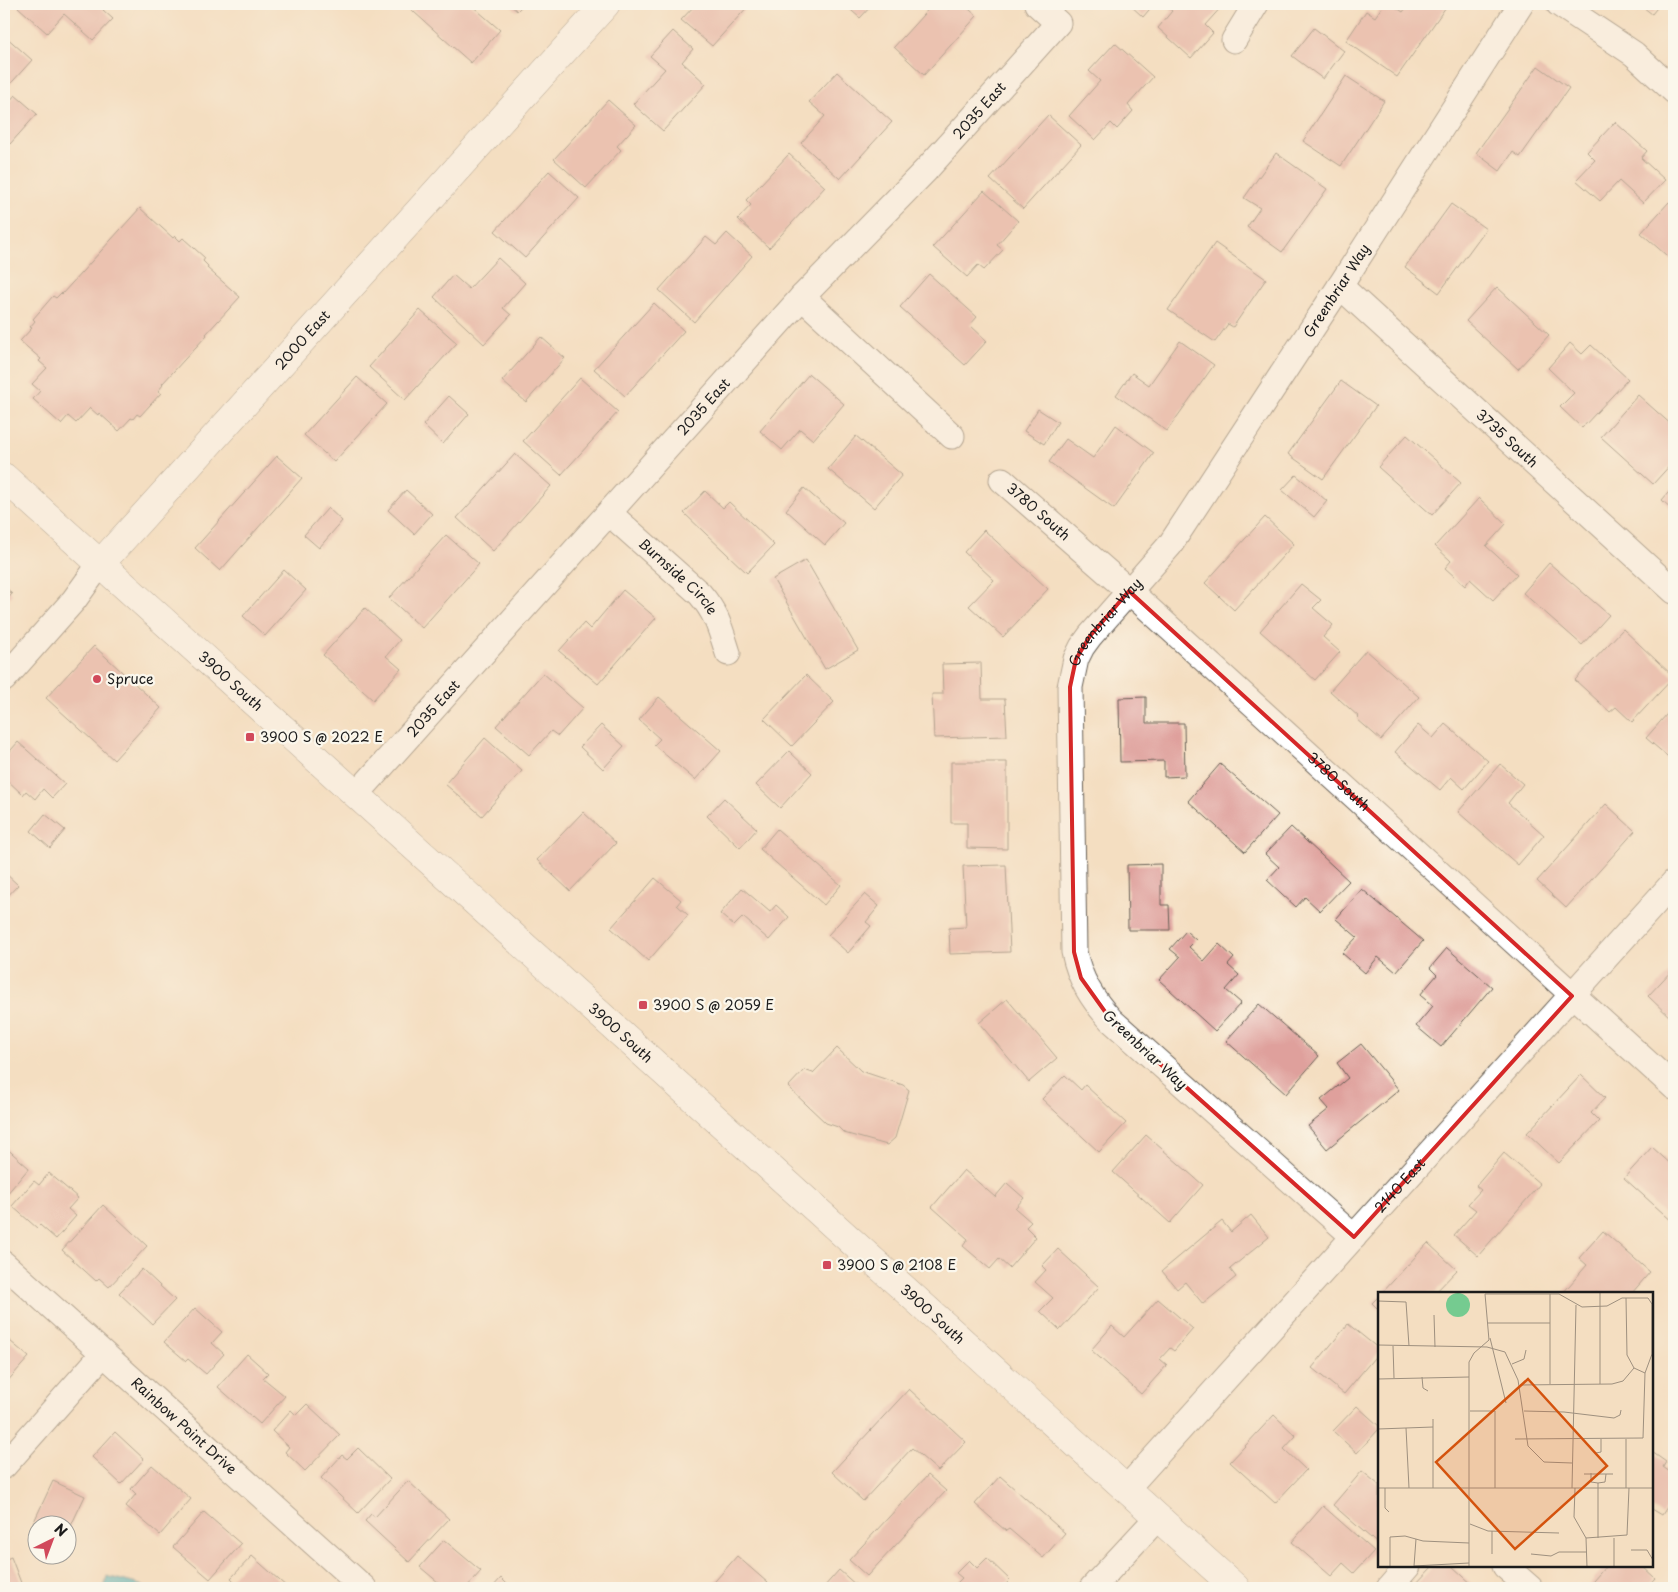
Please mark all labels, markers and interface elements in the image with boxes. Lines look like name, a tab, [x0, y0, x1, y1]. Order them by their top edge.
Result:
street label: 2035 East	[948, 77, 1011, 143]
street label: Greenbriar Way	[1298, 239, 1375, 342]
street label: 2000 East	[270, 305, 335, 374]
street label: 2035 East	[672, 373, 735, 440]
street label: 3735 South	[1471, 404, 1543, 472]
street label: 3780 South	[1002, 477, 1075, 545]
street label: Burnside Circle	[634, 533, 723, 618]
street label: Greenbriar Way	[1064, 573, 1147, 668]
street label: 3900 South	[194, 646, 268, 716]
place label: Spruce	[107, 668, 154, 689]
marker: Spruce	[91, 673, 103, 685]
street label: 2035 East	[402, 675, 465, 742]
place label: 3900 S @ 2022 E	[260, 726, 383, 747]
marker: 3900 S @ 2022 E	[244, 731, 256, 743]
street label: 3780 South	[1303, 747, 1375, 816]
place label: 3900 S @ 2059 E	[653, 994, 774, 1015]
street label: 3900 South	[584, 998, 658, 1067]
marker: 3900 S @ 2059 E	[637, 999, 649, 1011]
street label: Greenbriar Way	[1098, 1005, 1192, 1094]
street label: 2140 East	[1369, 1153, 1430, 1217]
place label: 3900 S @ 2108 E	[837, 1254, 957, 1275]
marker: 3900 S @ 2108 E	[821, 1259, 833, 1271]
street label: 3900 South	[896, 1279, 970, 1349]
inset map	[1378, 1292, 1653, 1567]
street label: Rainbow Point Drive	[127, 1372, 242, 1479]
north arrow	[28, 1514, 78, 1564]
text: N	[50, 1518, 72, 1541]

